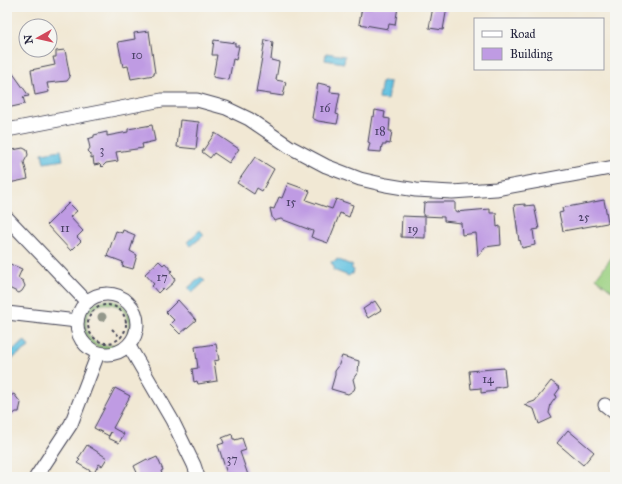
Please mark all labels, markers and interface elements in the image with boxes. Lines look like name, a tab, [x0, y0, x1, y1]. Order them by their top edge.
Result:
north arrow	[18, 18, 58, 58]
legend	[474, 18, 604, 70]
text: Road	[510, 27, 536, 41]
text: N	[21, 33, 36, 45]
text: Building	[510, 47, 553, 62]
house number: 10	[131, 48, 143, 62]
house number: 16	[320, 101, 331, 115]
house number: 18	[374, 124, 386, 138]
house number: 3	[100, 143, 105, 157]
house number: 15	[286, 195, 297, 209]
house number: 25	[578, 210, 590, 224]
house number: 11	[60, 221, 70, 235]
house number: 19	[407, 222, 419, 236]
house number: 17	[156, 270, 168, 284]
house number: 14	[482, 372, 494, 386]
house number: 37	[226, 452, 238, 466]

